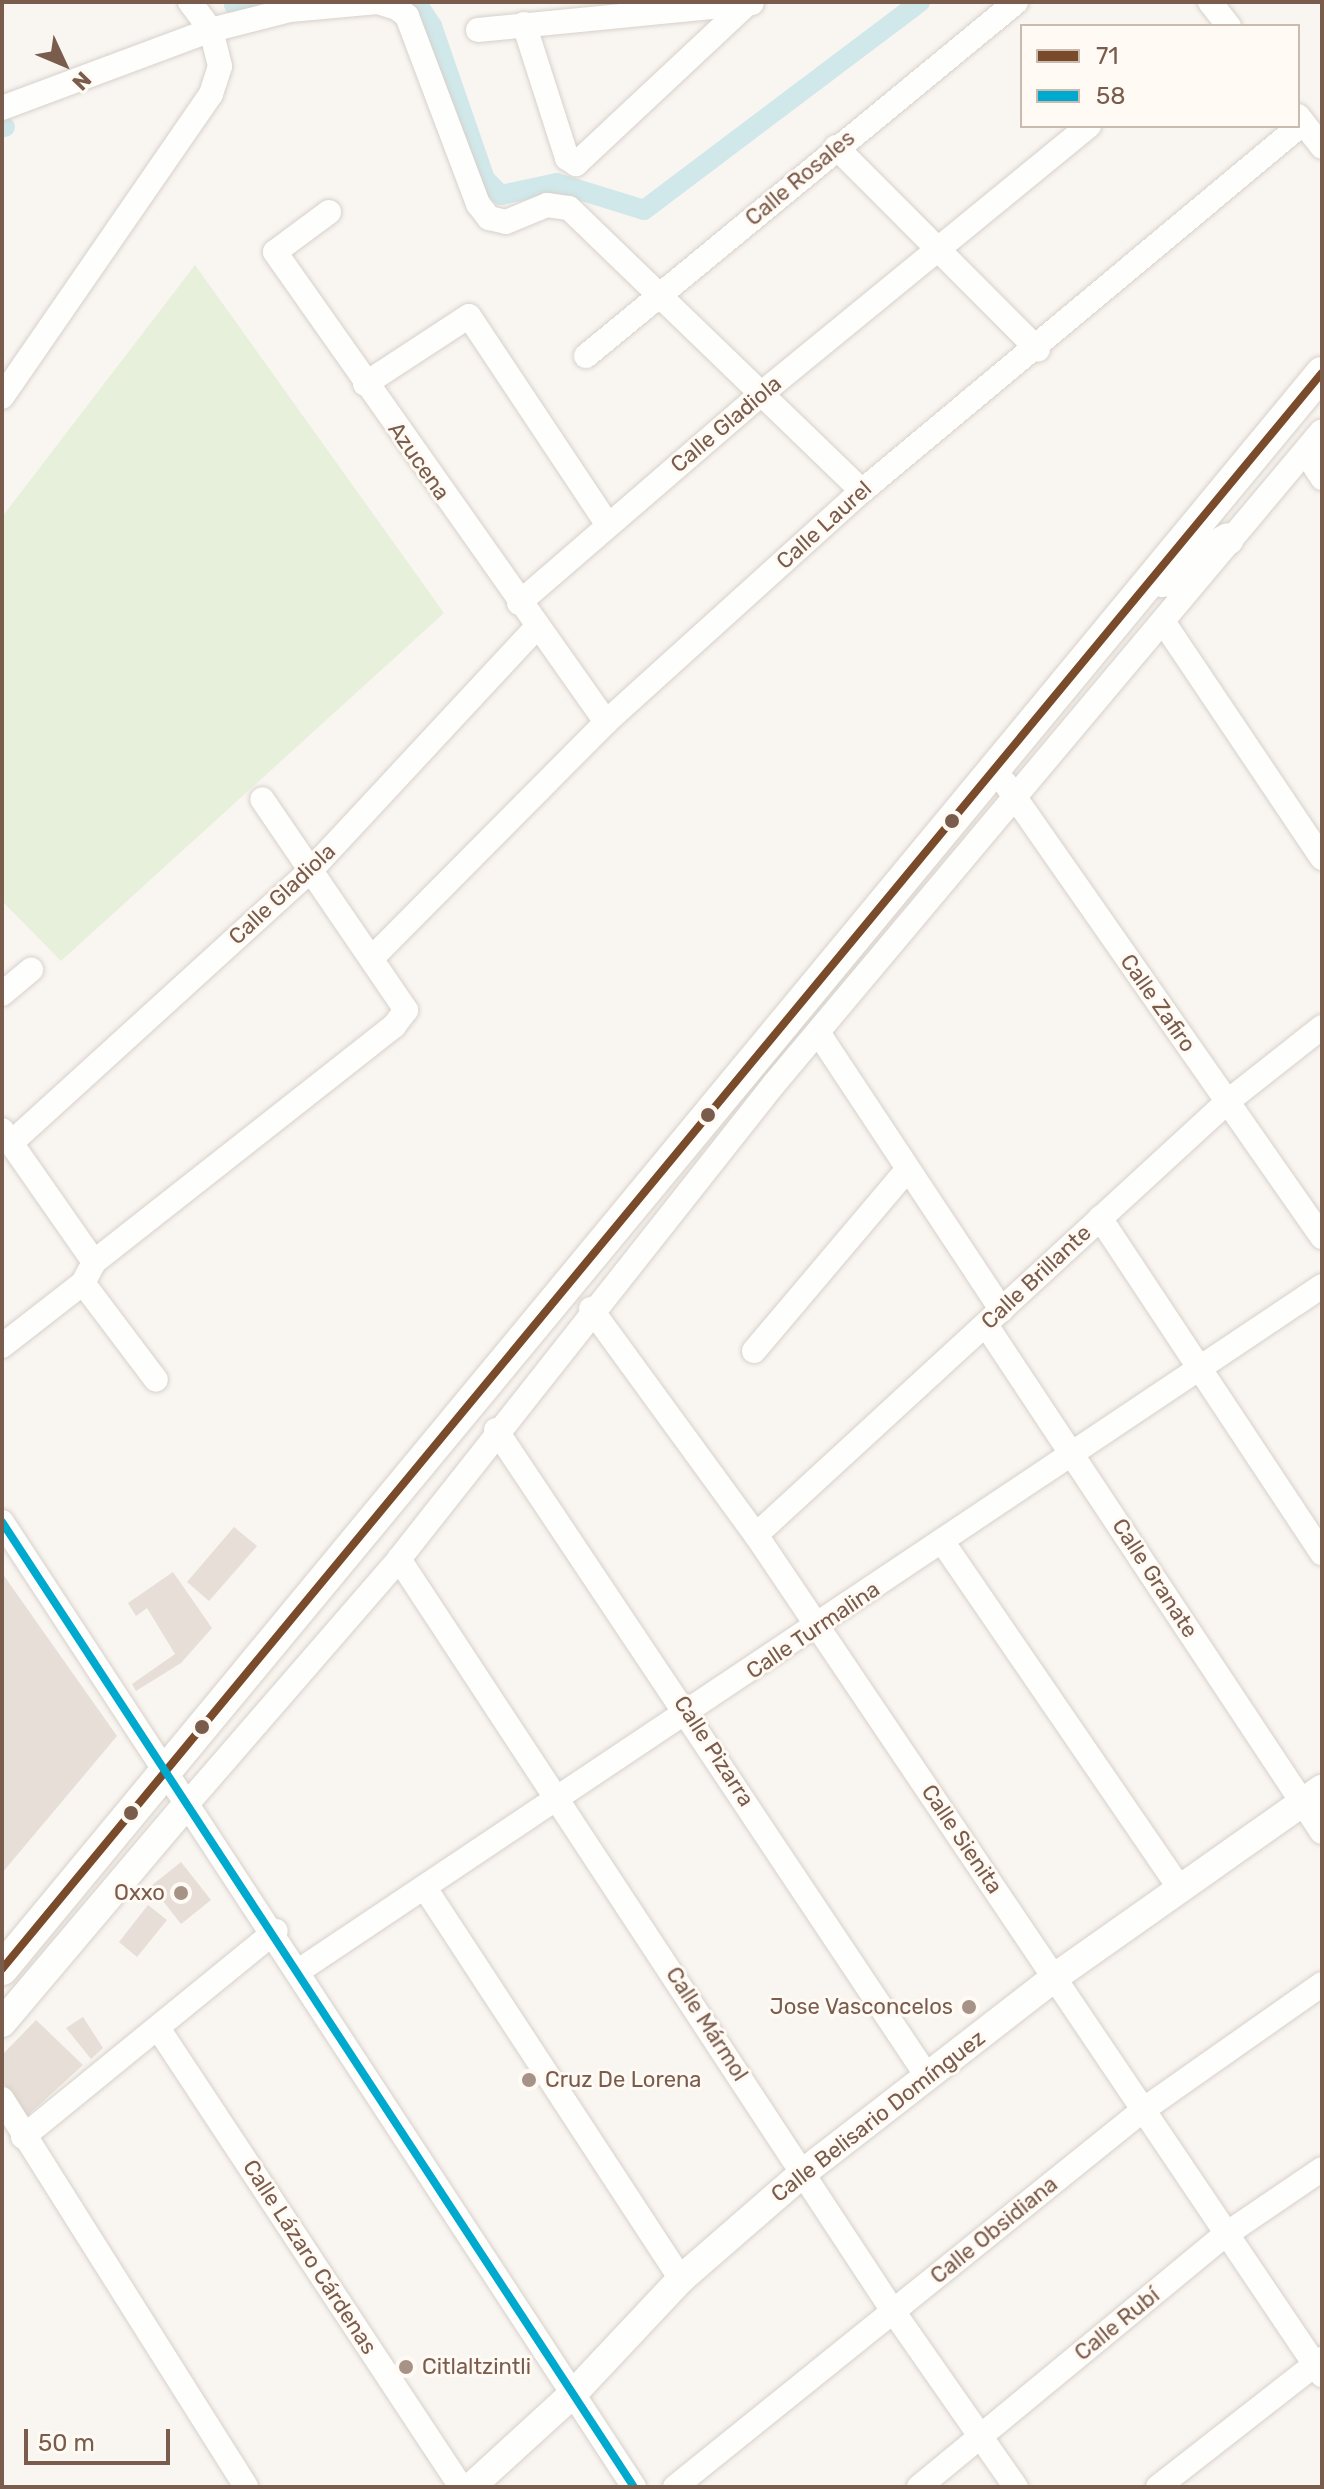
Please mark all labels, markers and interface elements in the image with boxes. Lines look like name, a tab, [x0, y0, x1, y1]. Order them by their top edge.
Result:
north arrow	[24, 24, 104, 104]
legend	[1020, 24, 1300, 128]
text: 71	[1096, 42, 1119, 70]
text: N	[66, 66, 97, 96]
text: 58	[1096, 82, 1126, 110]
street label: Calle Rosales	[740, 125, 860, 231]
street label: Calle Gladiola	[665, 370, 787, 478]
street label: Azucena	[383, 417, 455, 505]
street label: Calle Laurel	[771, 475, 877, 575]
unlabelled marker	[944, 813, 960, 829]
street label: Calle Gladiola	[223, 838, 341, 950]
street label: Calle Zafiro	[1115, 949, 1201, 1057]
unlabelled marker	[700, 1107, 716, 1123]
street label: Calle Brillante	[976, 1219, 1096, 1335]
street label: Calle Granate	[1107, 1513, 1203, 1643]
street label: Calle Turmalina	[741, 1576, 885, 1684]
street label: Calle Pizarra	[668, 1691, 760, 1811]
unlabelled marker	[194, 1719, 210, 1735]
street label: Calle Sienita	[916, 1779, 1008, 1899]
unlabelled marker	[123, 1805, 139, 1821]
place label: Oxxo	[114, 1880, 165, 1906]
marker: Oxxo	[172, 1884, 190, 1902]
street label: Calle Mármol	[660, 1962, 754, 2086]
place label: Jose Vasconcelos	[769, 1994, 953, 2020]
marker: Jose Vasconcelos	[960, 1998, 978, 2016]
street label: Calle Belisario Domínguez	[766, 2024, 990, 2208]
place label: Cruz De Lorena	[545, 2067, 701, 2093]
marker: Cruz De Lorena	[520, 2071, 538, 2089]
street label: Calle Lázaro Cárdenas	[237, 2155, 383, 2359]
street label: Calle Obsidiana	[925, 2171, 1063, 2289]
street label: Calle Rubí	[1069, 2282, 1165, 2366]
place label: Citlaltzintli	[422, 2354, 531, 2380]
marker: Citlaltzintli	[397, 2358, 415, 2376]
scale bar	[28, 2413, 174, 2463]
text: 50 m	[38, 2429, 95, 2457]

